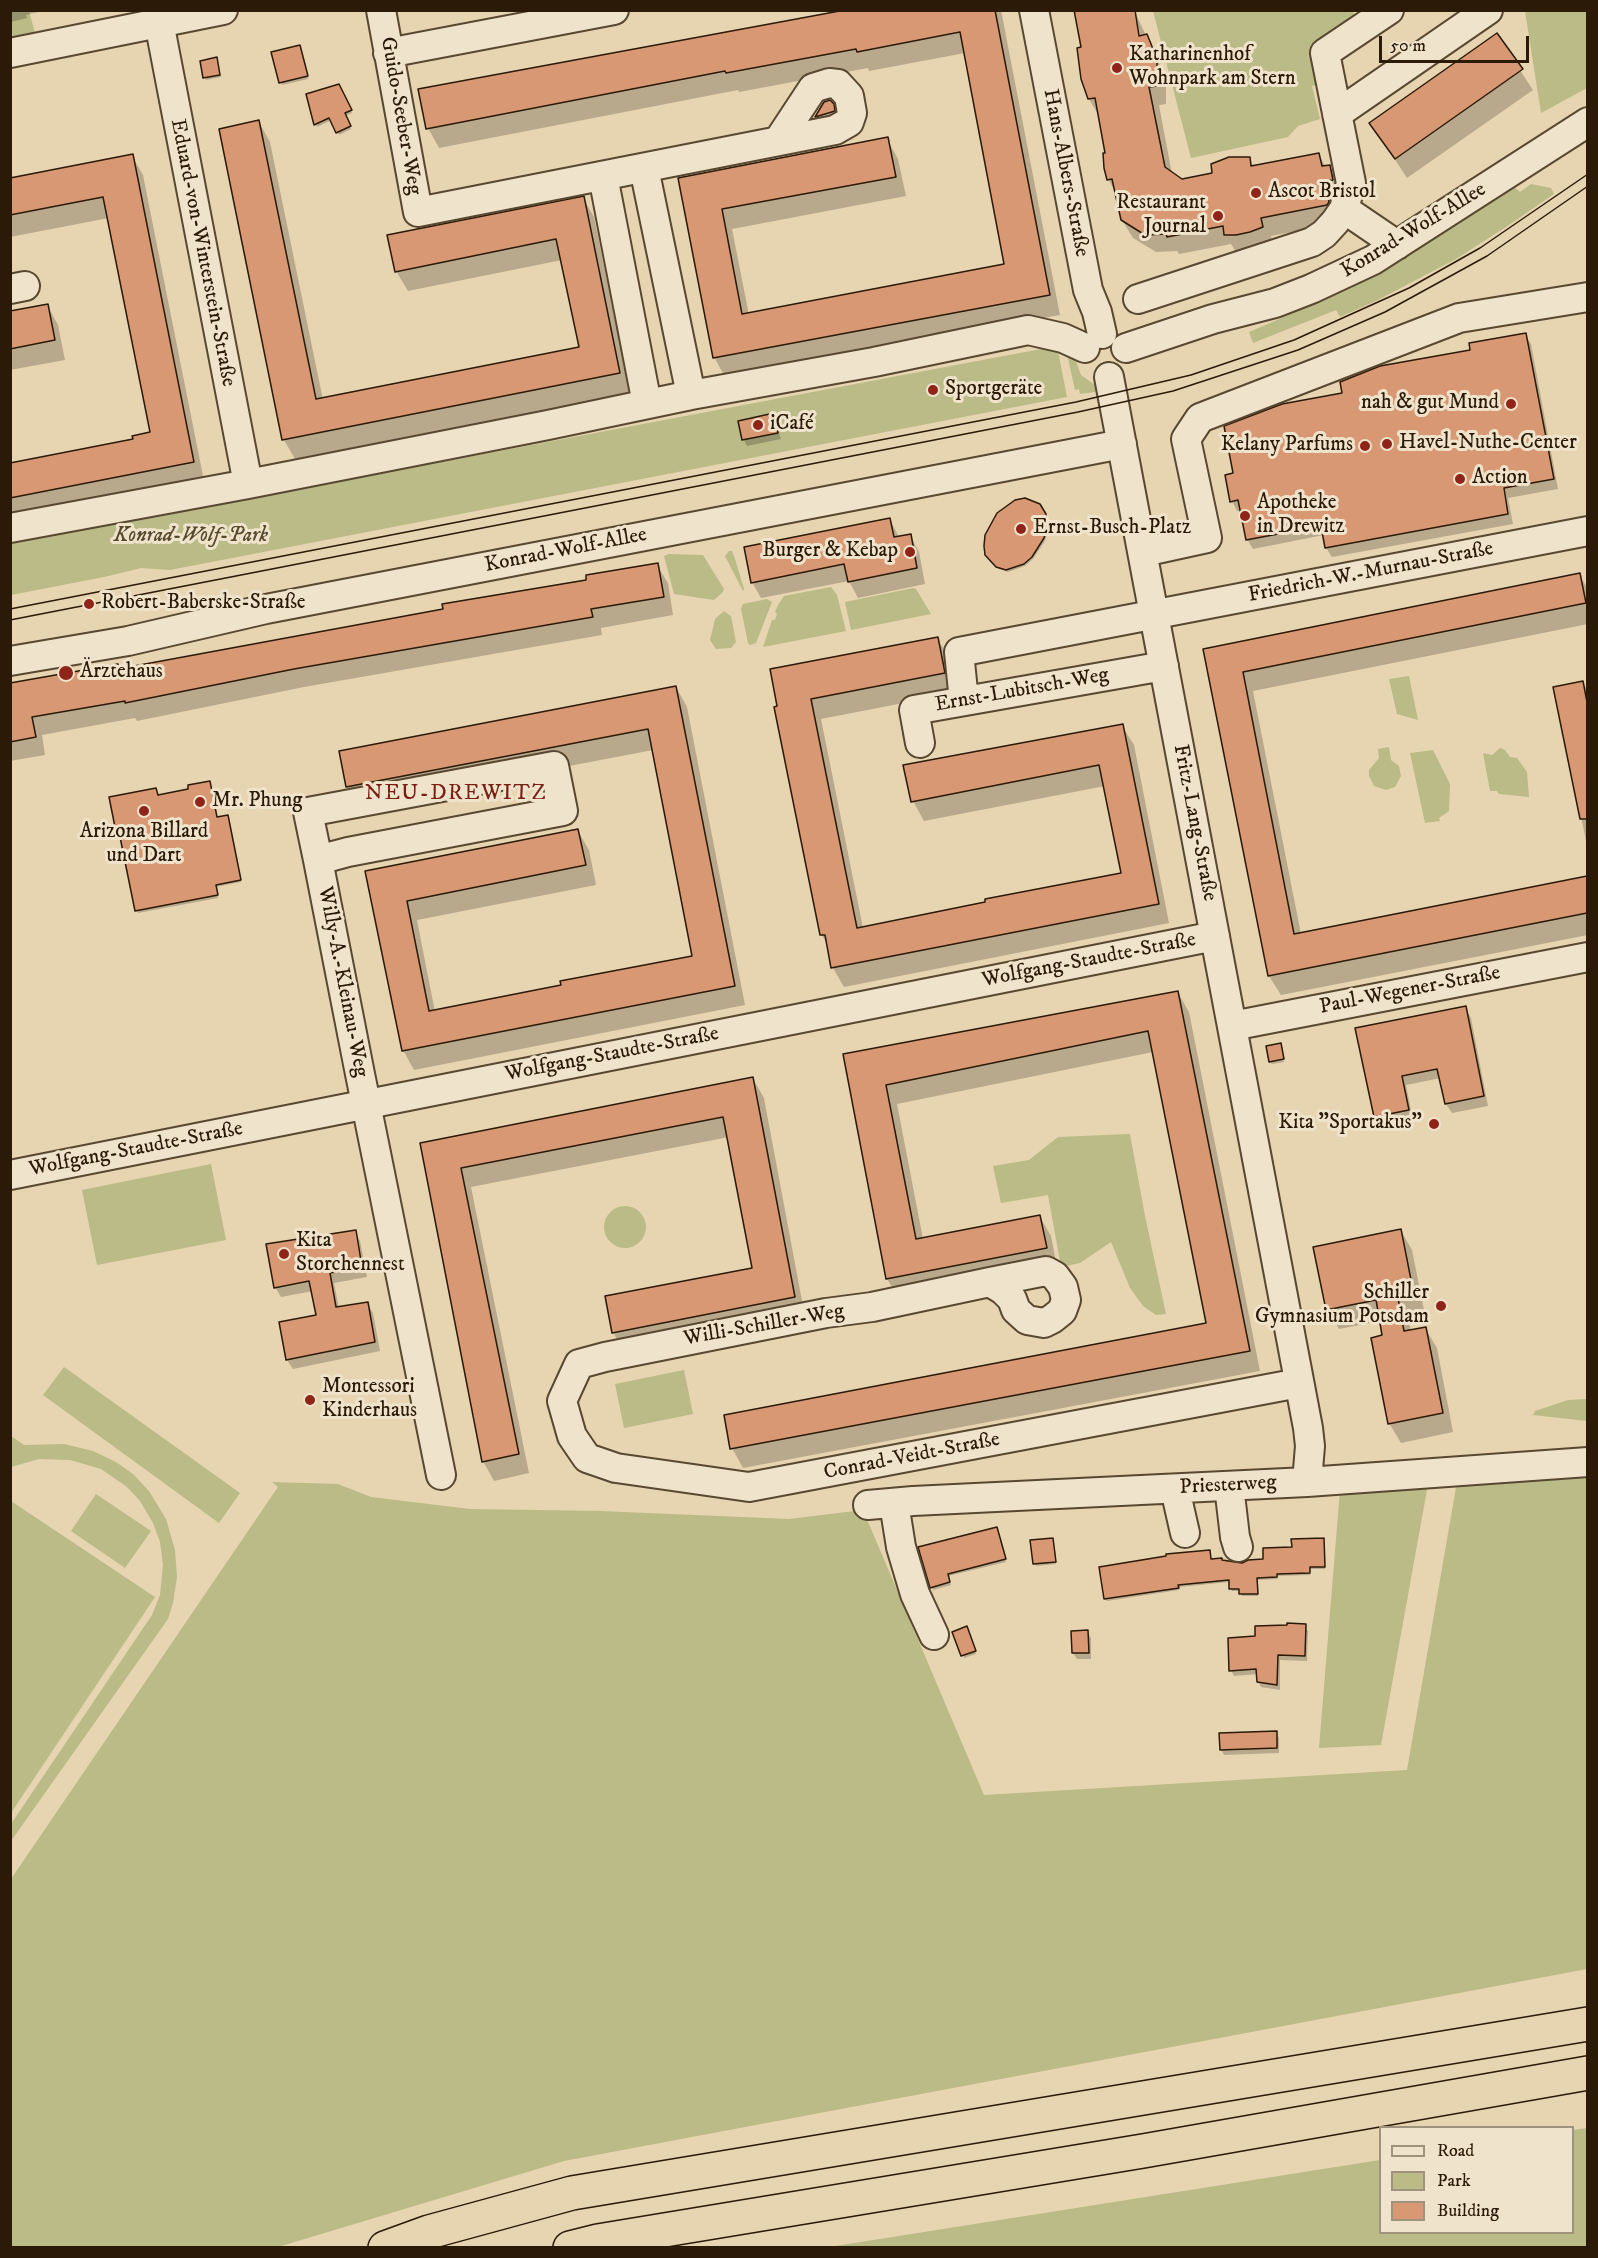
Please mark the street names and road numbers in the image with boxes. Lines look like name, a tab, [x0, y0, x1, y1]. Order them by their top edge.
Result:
street label: Guido-Seeber-Weg	[374, 35, 426, 197]
street label: Hans-Albers-Straße	[1036, 87, 1094, 259]
street label: Eduard-von-Winterstein-Straße	[164, 117, 240, 389]
street label: Konrad-Wolf-Allee	[1337, 178, 1491, 284]
street label: Konrad-Wolf-Allee	[483, 523, 649, 579]
street label: Friedrich-W.-Murnau-Straße	[1246, 537, 1496, 609]
street label: Ernst-Lubitsch-Weg	[933, 663, 1111, 719]
street label: Fritz-Lang-Straße	[1166, 743, 1222, 903]
street label: Willy-A.-Kleinau-Weg	[311, 885, 373, 1079]
street label: Wolfgang-Staudte-Straße	[980, 928, 1198, 994]
street label: Paul-Wegener-Straße	[1317, 961, 1503, 1021]
street label: Wolfgang-Staudte-Straße	[503, 1022, 721, 1088]
street label: Wolfgang-Staudte-Straße	[27, 1117, 245, 1183]
street label: Willi-Schiller-Weg	[682, 1299, 846, 1353]
street label: Conrad-Veidt-Straße	[822, 1428, 1002, 1486]
street label: Priesterweg	[1179, 1471, 1277, 1501]

